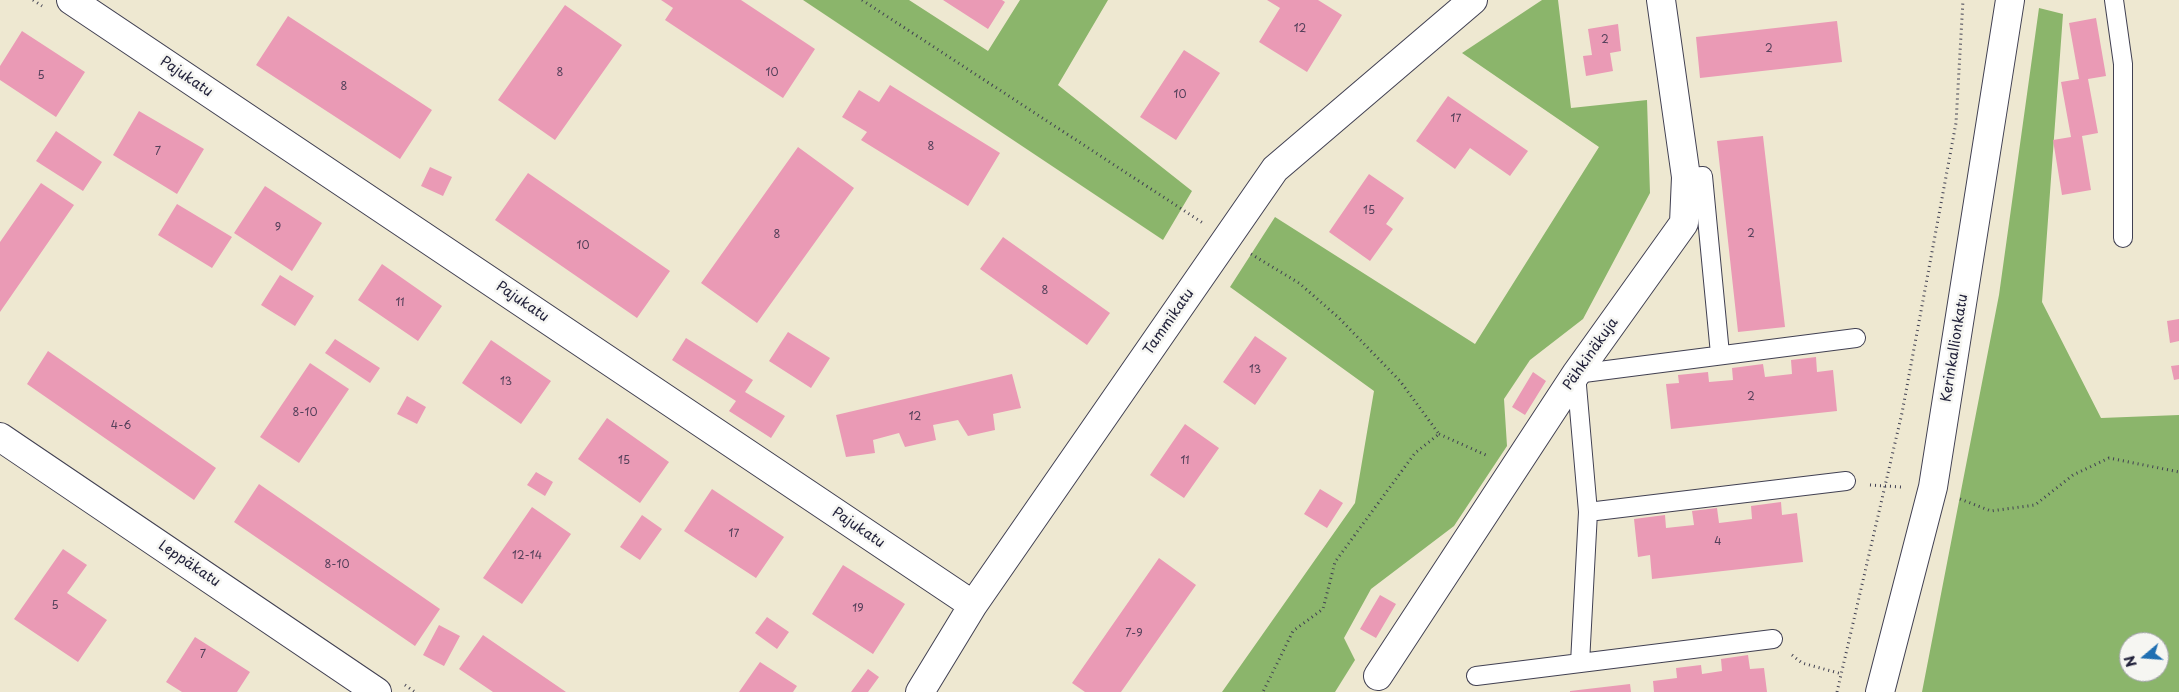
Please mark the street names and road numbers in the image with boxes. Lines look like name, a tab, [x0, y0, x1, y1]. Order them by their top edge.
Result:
street label: Pajukatu	[156, 53, 216, 101]
street label: Pajukatu	[492, 278, 552, 326]
street label: Tammikatu	[1140, 286, 1198, 358]
street label: Kerinkallionkatu	[1938, 293, 1972, 403]
street label: Pähkinäkuja	[1560, 315, 1622, 393]
street label: Pajukatu	[828, 504, 888, 552]
street label: Leppäkatu	[155, 537, 223, 591]

